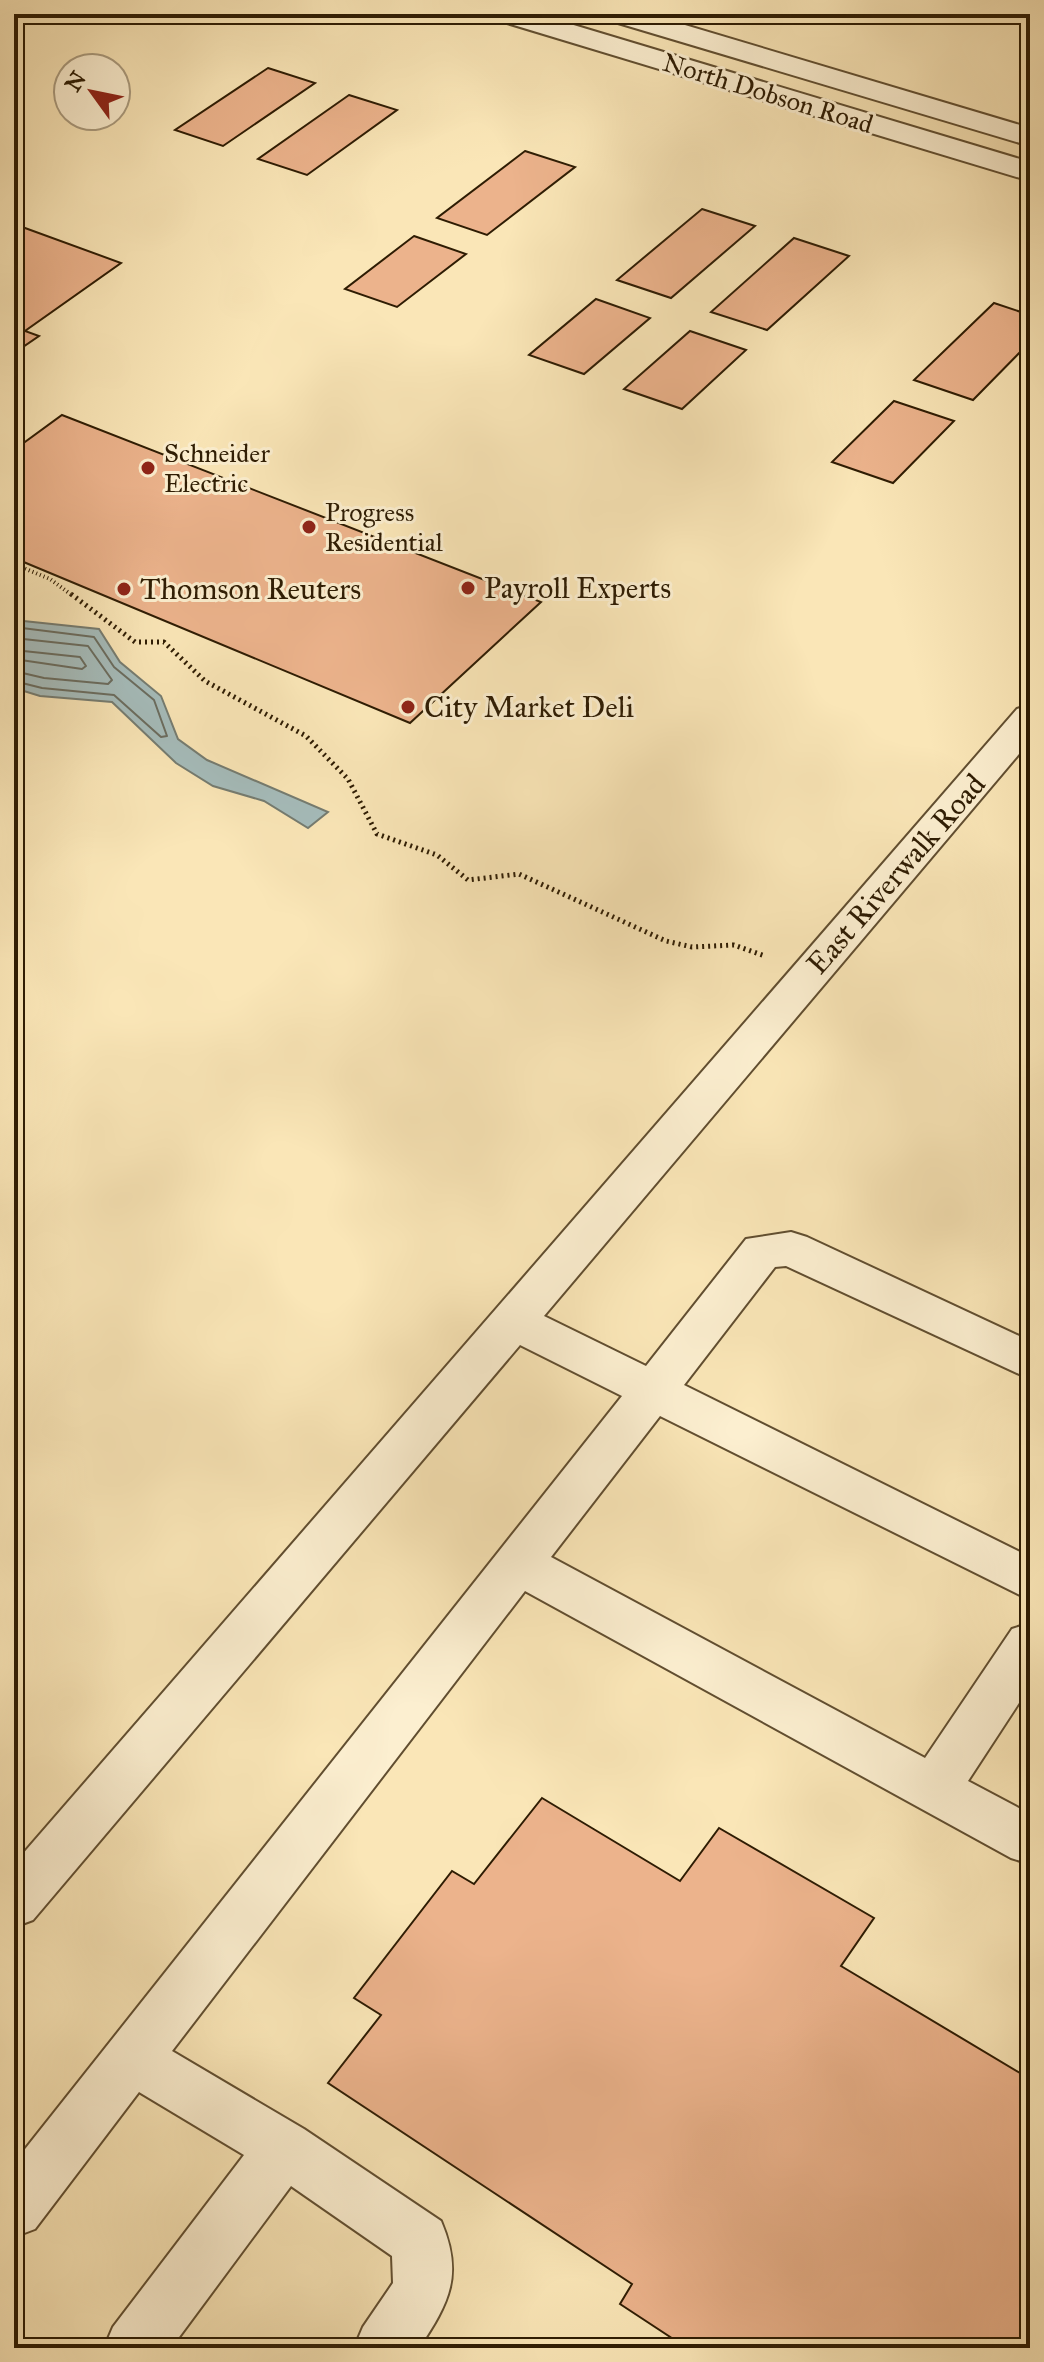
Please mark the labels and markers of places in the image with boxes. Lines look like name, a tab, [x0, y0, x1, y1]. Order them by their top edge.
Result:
place label: Schneider Electric	[164, 437, 270, 499]
marker: Schneider Electric	[139, 459, 157, 477]
place label: Progress Residential	[325, 496, 443, 558]
marker: Progress Residential	[300, 518, 318, 536]
place label: Payroll Experts	[484, 570, 671, 606]
place label: Thomson Reuters	[140, 571, 361, 607]
marker: Payroll Experts	[459, 579, 477, 597]
marker: Thomson Reuters	[115, 580, 133, 598]
place label: City Market Deli	[424, 689, 634, 725]
marker: City Market Deli	[399, 698, 417, 716]

